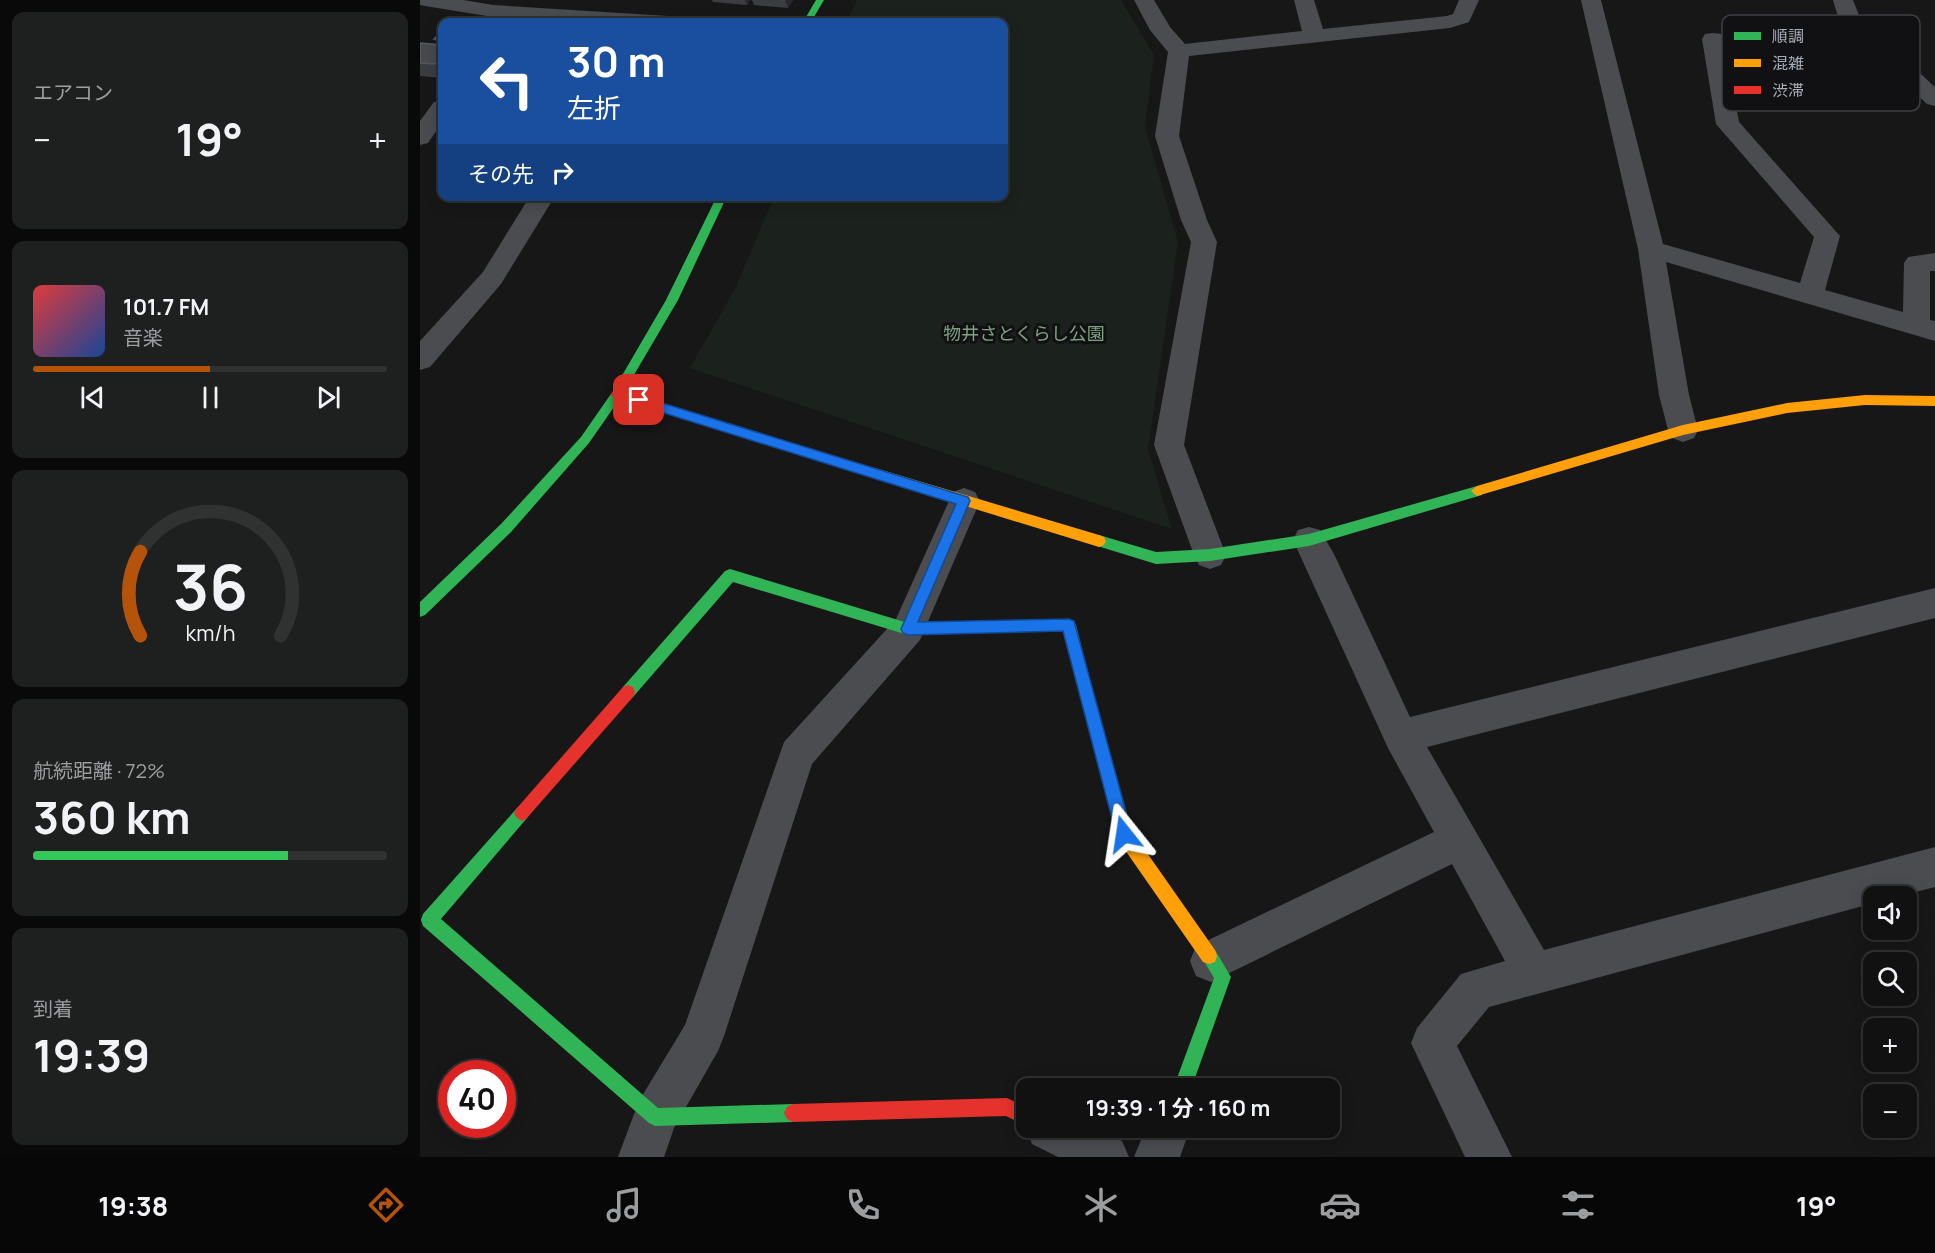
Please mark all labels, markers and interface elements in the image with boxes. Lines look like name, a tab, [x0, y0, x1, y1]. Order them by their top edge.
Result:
legend	[1722, 15, 1920, 111]
text: 順調	[1772, 25, 1804, 47]
text: 30 m	[567, 32, 665, 90]
icon: left	[468, 42, 546, 120]
text: 混雑	[1772, 52, 1804, 74]
text: エアコン	[33, 79, 113, 106]
text: 渋滞	[1772, 79, 1804, 101]
text: 左折	[567, 89, 621, 126]
text: 19°	[175, 108, 243, 170]
text: −	[33, 117, 51, 162]
text: +	[368, 117, 387, 162]
icon: right	[546, 156, 579, 189]
text: その先	[468, 159, 534, 189]
text: 101.7 FM	[123, 292, 209, 322]
park label: 物井さとくらし公園	[943, 321, 1105, 345]
text: 音楽	[123, 324, 163, 351]
pin	[613, 374, 664, 425]
icon: previous	[76, 381, 109, 414]
icon: pause	[194, 381, 227, 414]
icon: next	[312, 381, 345, 414]
icon: arrive	[622, 383, 655, 416]
text: 36	[172, 543, 248, 629]
text: km/h	[185, 618, 235, 647]
text: 航続距離 · 72%	[33, 757, 165, 784]
text: 360 km	[33, 786, 190, 848]
position arrow	[1092, 802, 1156, 866]
map controls	[1863, 886, 1917, 1138]
button: sound	[1863, 886, 1917, 940]
button: search	[1863, 952, 1917, 1006]
text: 到着	[33, 995, 73, 1022]
button: +	[1863, 1018, 1917, 1072]
text: 19:39	[33, 1024, 150, 1086]
speed limit sign: 40	[438, 1060, 516, 1138]
button: −	[1863, 1084, 1917, 1138]
text: 19:39 · 1 分 · 160 m	[1086, 1093, 1270, 1123]
icon: directions	[365, 1184, 407, 1226]
icon: music	[603, 1184, 645, 1226]
icon: phone	[842, 1184, 884, 1226]
icon: climate	[1080, 1184, 1122, 1226]
icon: car	[1319, 1184, 1361, 1226]
icon: filters	[1557, 1184, 1599, 1226]
text: 19:38	[98, 1187, 168, 1224]
text: 19°	[1796, 1187, 1837, 1224]

